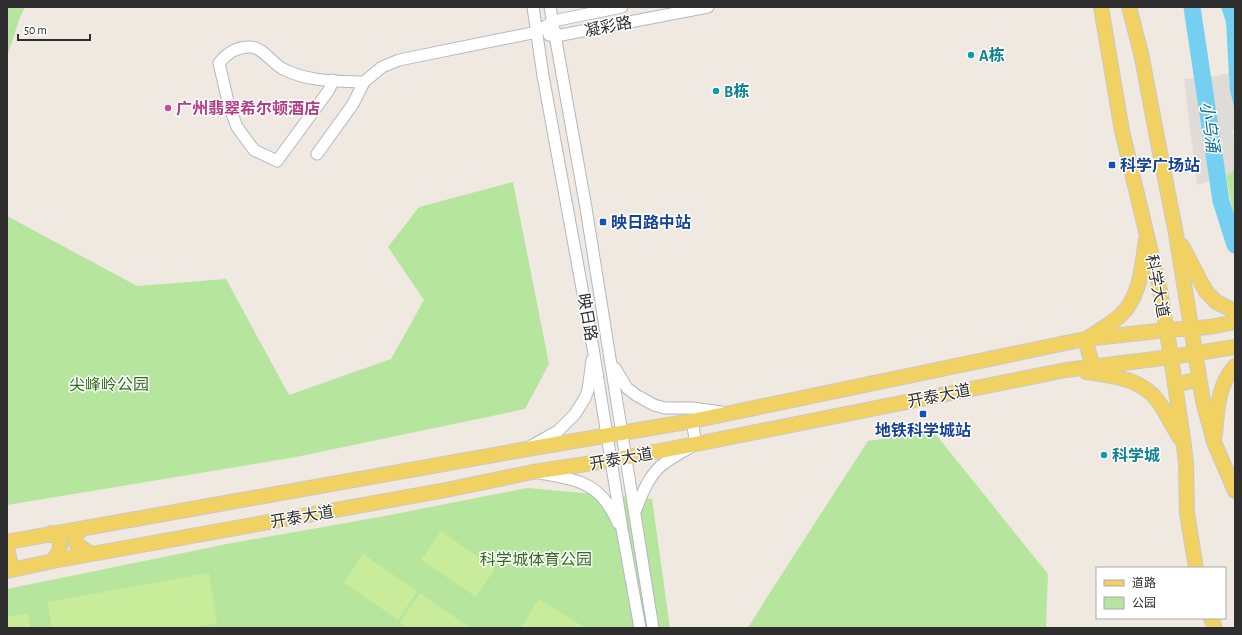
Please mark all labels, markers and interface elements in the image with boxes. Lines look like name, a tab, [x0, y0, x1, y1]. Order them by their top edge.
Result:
street label: 凝彩路	[583, 14, 633, 39]
scale bar	[18, 16, 90, 42]
text: 50 m	[24, 24, 47, 36]
place label: A栋	[979, 46, 1005, 64]
marker: A栋	[966, 50, 976, 60]
place label: B栋	[724, 82, 749, 100]
marker: B栋	[711, 86, 721, 96]
place label: 广州翡翠希尔顿酒店	[176, 99, 320, 117]
water label: 小乌涌	[1198, 100, 1223, 155]
marker: 广州翡翠希尔顿酒店	[163, 103, 173, 113]
place label: 科学广场站	[1120, 157, 1200, 174]
marker: 科学广场站	[1107, 160, 1117, 170]
place label: 映日路中站	[611, 214, 691, 231]
marker: 映日路中站	[598, 217, 608, 227]
street label: 科学大道	[1143, 253, 1172, 319]
street label: 映日路	[575, 292, 600, 342]
park label: 尖峰岭公园	[69, 376, 149, 393]
street label: 开泰大道	[906, 381, 972, 410]
marker: 地铁科学城站	[918, 409, 928, 419]
place label: 地铁科学城站	[875, 421, 971, 439]
street label: 开泰大道	[588, 445, 654, 472]
place label: 科学城	[1112, 446, 1160, 464]
marker: 科学城	[1099, 450, 1109, 460]
street label: 开泰大道	[269, 503, 335, 530]
park label: 科学城体育公园	[480, 551, 592, 568]
legend	[1096, 567, 1226, 619]
text: 道路	[1132, 576, 1156, 589]
text: 公园	[1132, 597, 1156, 609]

